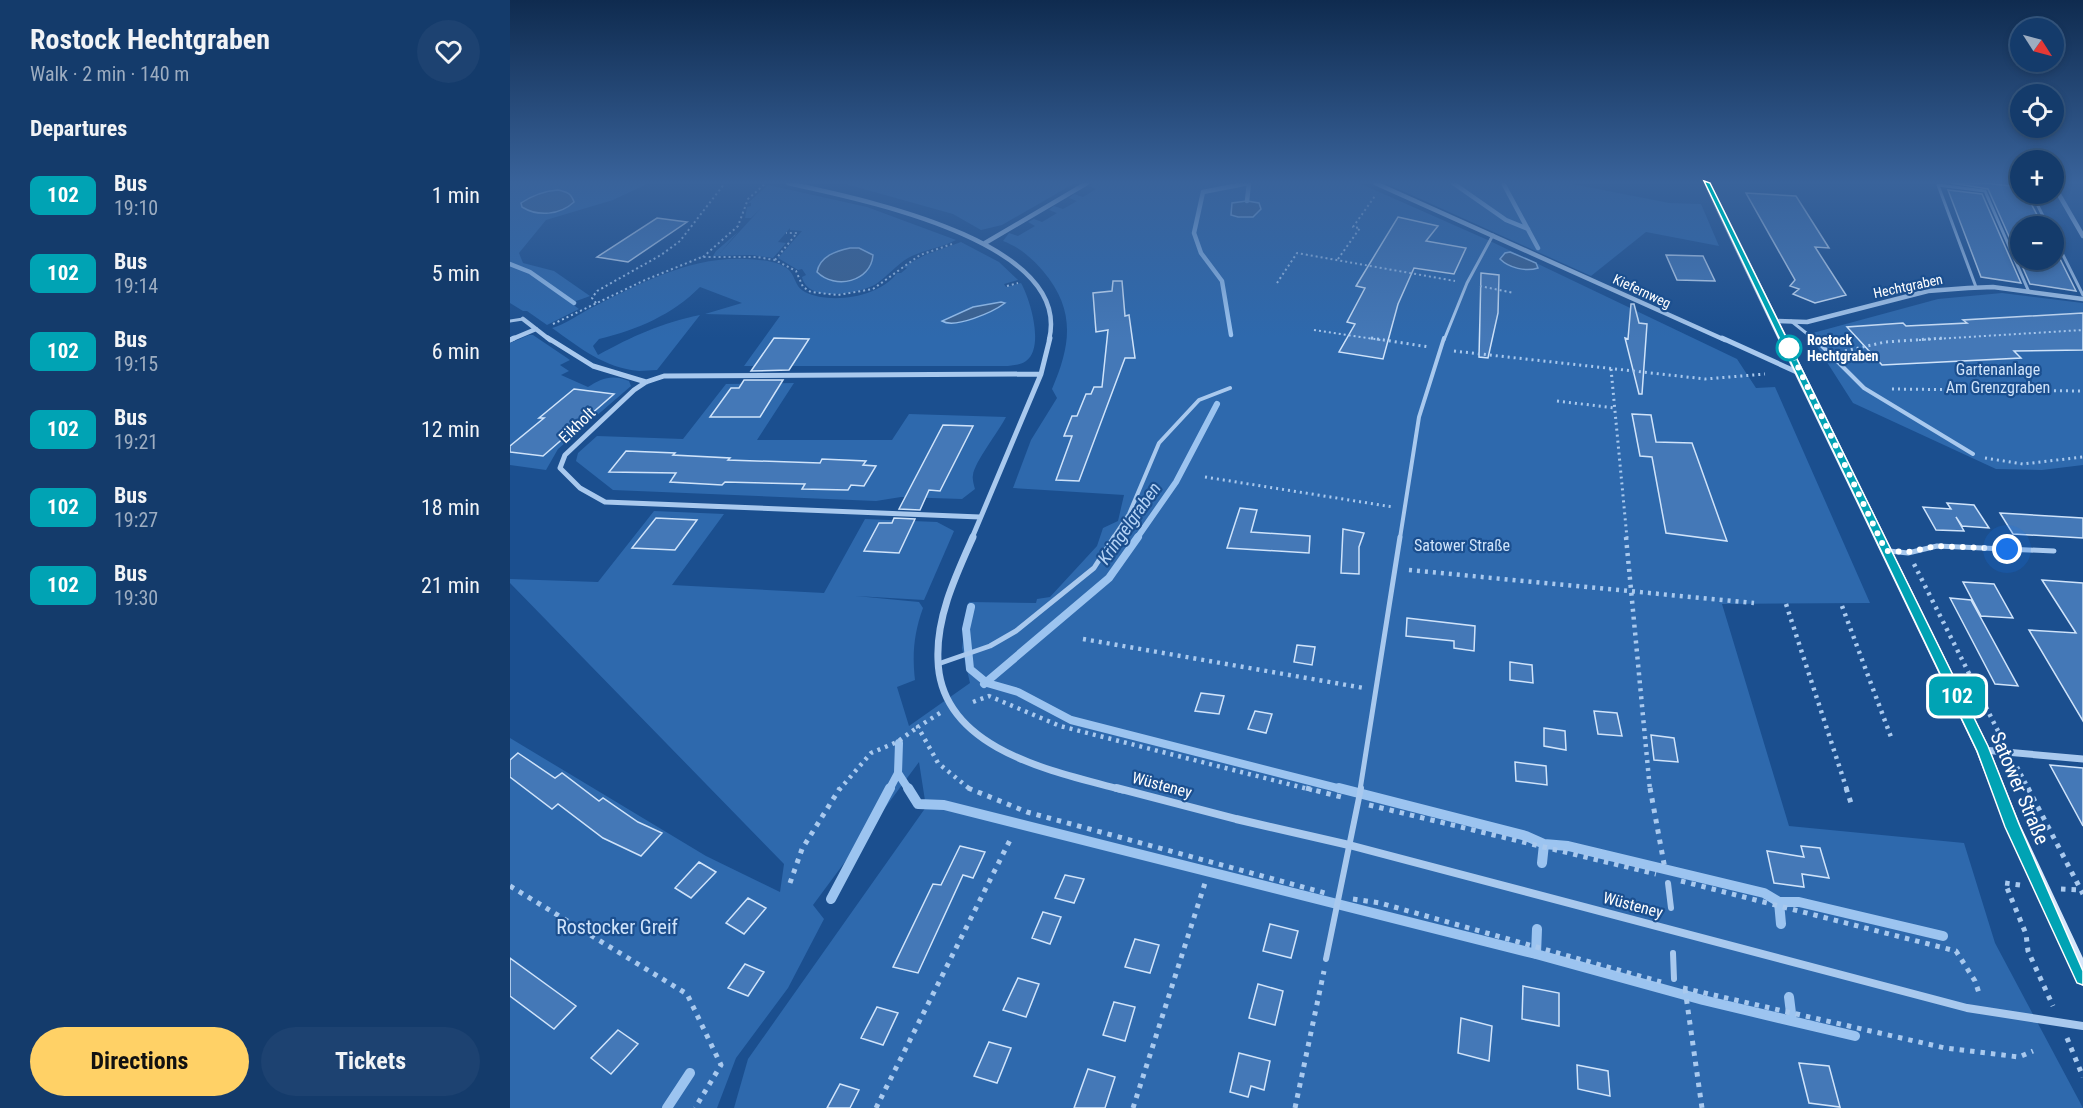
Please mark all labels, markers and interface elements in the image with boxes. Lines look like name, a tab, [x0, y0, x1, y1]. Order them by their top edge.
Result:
north arrow	[2010, 18, 2064, 72]
map controls	[2010, 18, 2064, 270]
button: heart	[417, 20, 480, 83]
text: Rostock Hechtgraben	[30, 23, 270, 56]
text: Walk · 2 min · 140 m	[30, 62, 189, 86]
button: locate	[2010, 84, 2064, 138]
text: Departures	[30, 116, 127, 141]
button: +	[2010, 150, 2064, 204]
text: Bus	[114, 171, 147, 196]
text: 102	[47, 183, 79, 207]
text: 1 min	[432, 183, 480, 208]
text: 19:10	[114, 196, 158, 220]
button: −	[2010, 216, 2064, 270]
text: Bus	[114, 249, 147, 274]
text: 102	[47, 261, 79, 285]
text: 5 min	[432, 261, 480, 286]
street label: Kiefernweg	[1611, 271, 1673, 311]
street label: Hechtgraben	[1872, 271, 1944, 301]
text: 19:14	[114, 274, 158, 298]
text: Bus	[114, 327, 147, 352]
place label: Rostock Hechtgraben	[1807, 332, 1879, 364]
marker: Rostock Hechtgraben	[1776, 335, 1802, 361]
text: 102	[47, 339, 79, 363]
text: 6 min	[432, 339, 480, 364]
text: 19:15	[114, 352, 158, 376]
park label: Gartenanlage Am Grenzgraben	[1946, 360, 2050, 397]
street label: Eikholt	[555, 403, 599, 447]
text: Bus	[114, 405, 147, 430]
text: 102	[47, 417, 79, 441]
text: 12 min	[421, 417, 480, 442]
text: 19:21	[114, 430, 158, 454]
water label: Kringelgraben	[1093, 478, 1165, 568]
text: Bus	[114, 483, 147, 508]
text: 102	[47, 495, 79, 519]
text: 18 min	[421, 495, 480, 520]
text: 19:27	[114, 508, 158, 532]
your location	[1992, 534, 2022, 564]
park label: Satower Straße	[1414, 536, 1510, 555]
text: Bus	[114, 561, 147, 586]
text: 102	[47, 573, 79, 597]
text: 21 min	[421, 573, 480, 598]
text: 19:30	[114, 586, 158, 610]
line badge: 102	[1922, 676, 1992, 716]
text: 102	[1941, 684, 1973, 708]
street label: Satower Straße	[1985, 728, 2055, 848]
street label: Wüsteney	[1130, 768, 1194, 802]
street label: Wüsteney	[1601, 888, 1665, 922]
park label: Rostocker Greif	[556, 915, 679, 939]
button: Directions	[30, 1027, 249, 1096]
button: Tickets	[261, 1027, 480, 1096]

